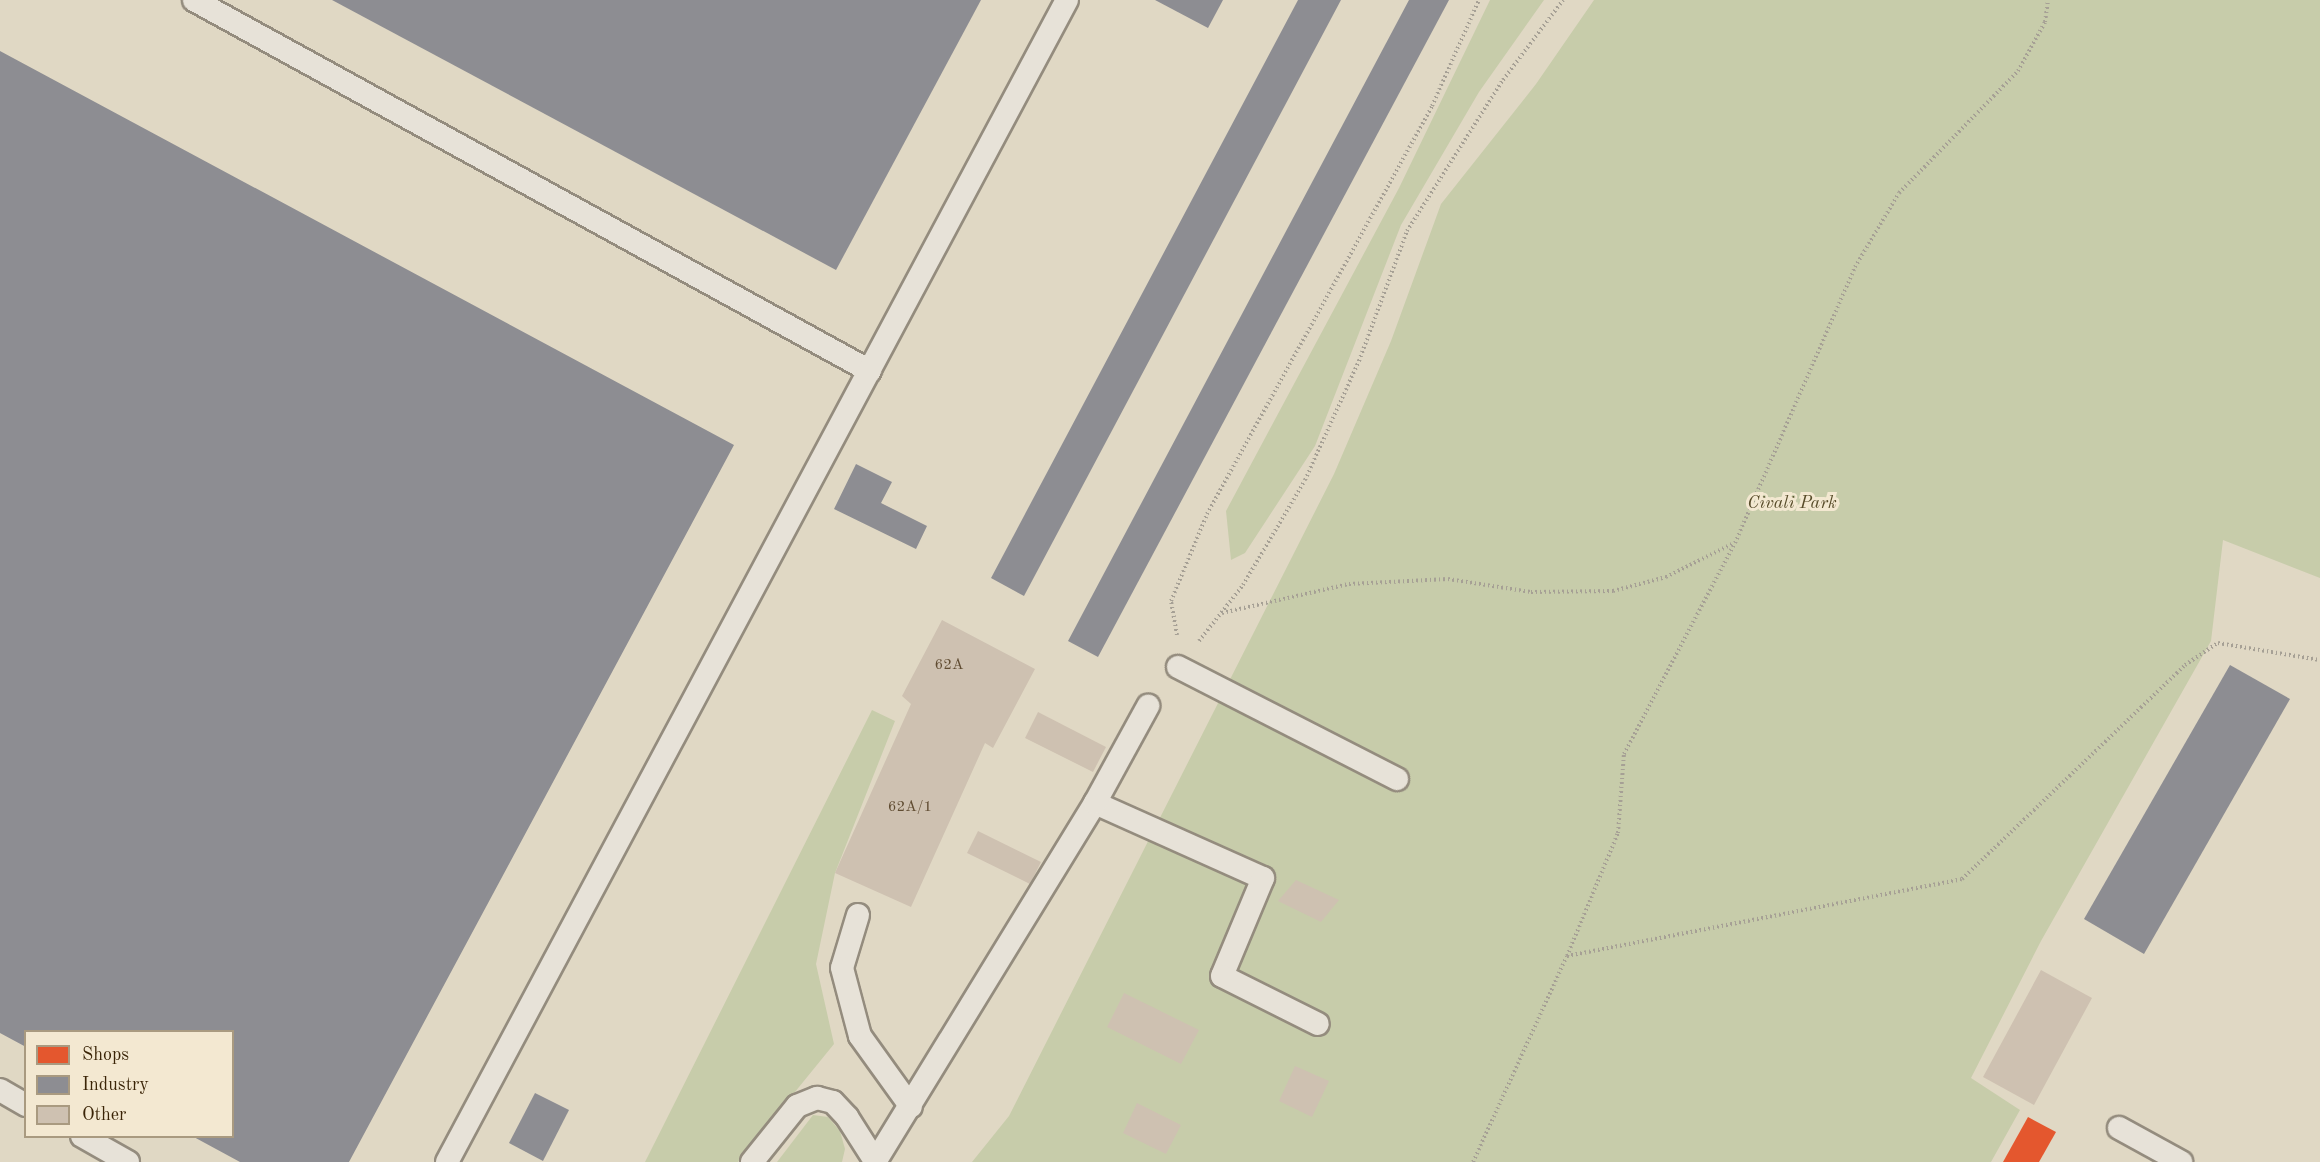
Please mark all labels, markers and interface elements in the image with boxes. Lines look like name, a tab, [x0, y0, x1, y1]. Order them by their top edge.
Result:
park label: Civali Park	[1747, 492, 1837, 514]
house number: 62А	[935, 657, 963, 675]
house number: 62А/1	[888, 799, 932, 817]
legend	[24, 1030, 234, 1138]
text: Shops	[82, 1046, 129, 1064]
text: Industry	[82, 1076, 149, 1094]
text: Other	[82, 1106, 126, 1124]

